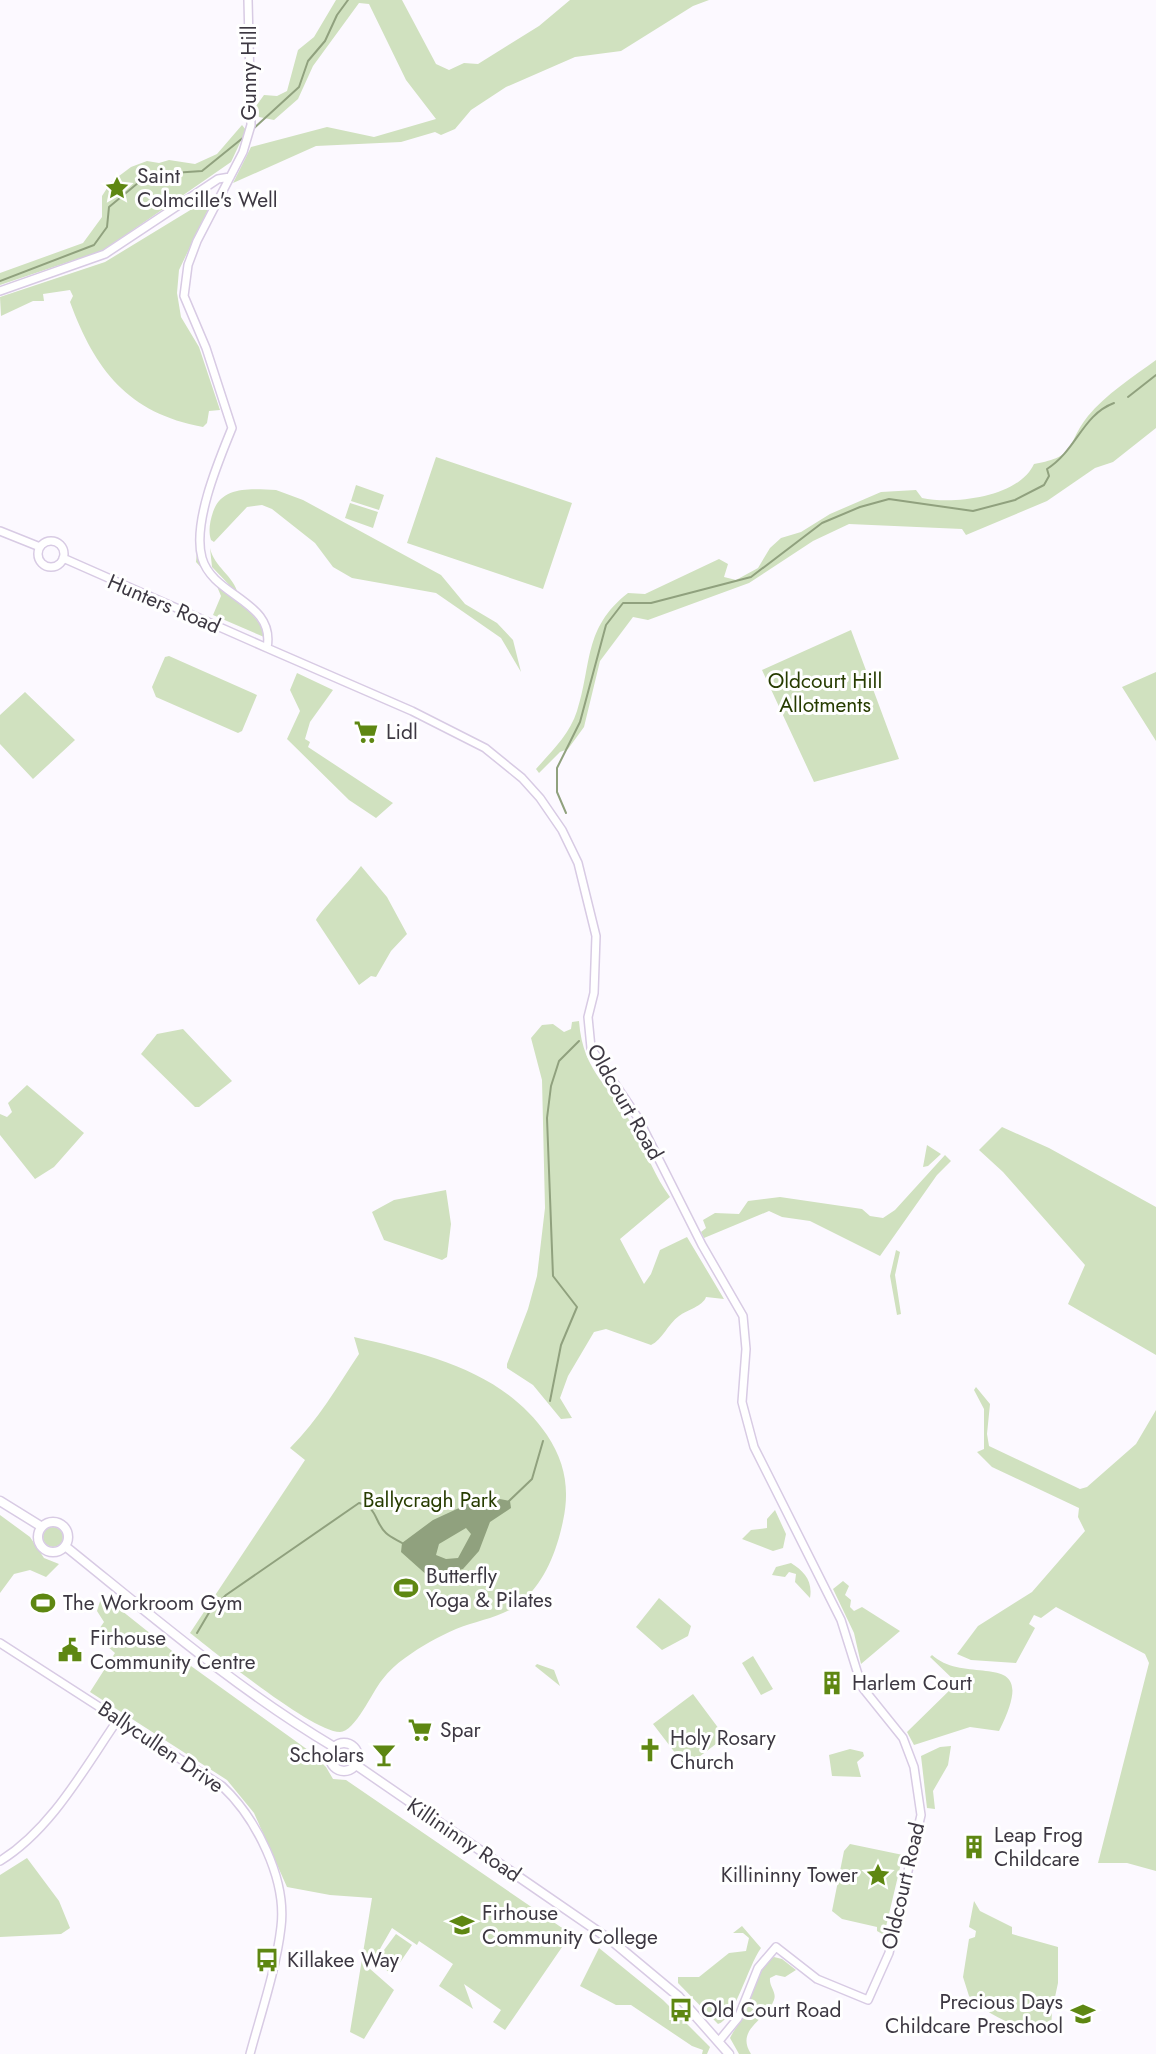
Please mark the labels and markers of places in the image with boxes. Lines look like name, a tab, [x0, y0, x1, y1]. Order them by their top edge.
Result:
place label: Saint Colmcille's Well	[137, 161, 278, 215]
place icon: Saint Colmcille's Well	[103, 174, 131, 202]
place label: Lidl	[386, 717, 418, 747]
supermarket icon: Lidl	[352, 718, 380, 746]
place label: Butterfly Yoga & Pilates	[426, 1561, 552, 1615]
sports icon: Butterfly Yoga & Pilates	[392, 1574, 420, 1602]
place label: The Workroom Gym	[63, 1588, 243, 1618]
sports icon: The Workroom Gym	[29, 1589, 57, 1617]
place label: Firhouse Community Centre	[90, 1623, 256, 1677]
public building icon: Firhouse Community Centre	[56, 1636, 84, 1664]
place label: Harlem Court	[852, 1668, 972, 1698]
building icon: Harlem Court	[818, 1669, 846, 1697]
place label: Spar	[440, 1715, 482, 1745]
supermarket icon: Spar	[406, 1716, 434, 1744]
place label: Holy Rosary Church	[670, 1723, 776, 1777]
church icon: Holy Rosary Church	[636, 1736, 664, 1764]
place label: Scholars	[289, 1740, 364, 1770]
bar icon: Scholars	[370, 1741, 398, 1769]
place label: Leap Frog Childcare	[994, 1820, 1083, 1874]
building icon: Leap Frog Childcare	[960, 1833, 988, 1861]
place label: Killininny Tower	[721, 1860, 859, 1890]
place icon: Killininny Tower	[864, 1861, 892, 1889]
place label: Firhouse Community College	[482, 1898, 658, 1952]
school or university icon: Firhouse Community College	[448, 1911, 476, 1939]
place label: Killakee Way	[287, 1945, 400, 1975]
bus stop icon: Killakee Way	[253, 1946, 281, 1974]
place label: Precious Days Childcare Preschool	[885, 1987, 1063, 2041]
place label: Old Court Road	[701, 1995, 841, 2025]
bus stop icon: Old Court Road	[667, 1996, 695, 2024]
school or university icon: Precious Days Childcare Preschool	[1069, 2000, 1097, 2028]

